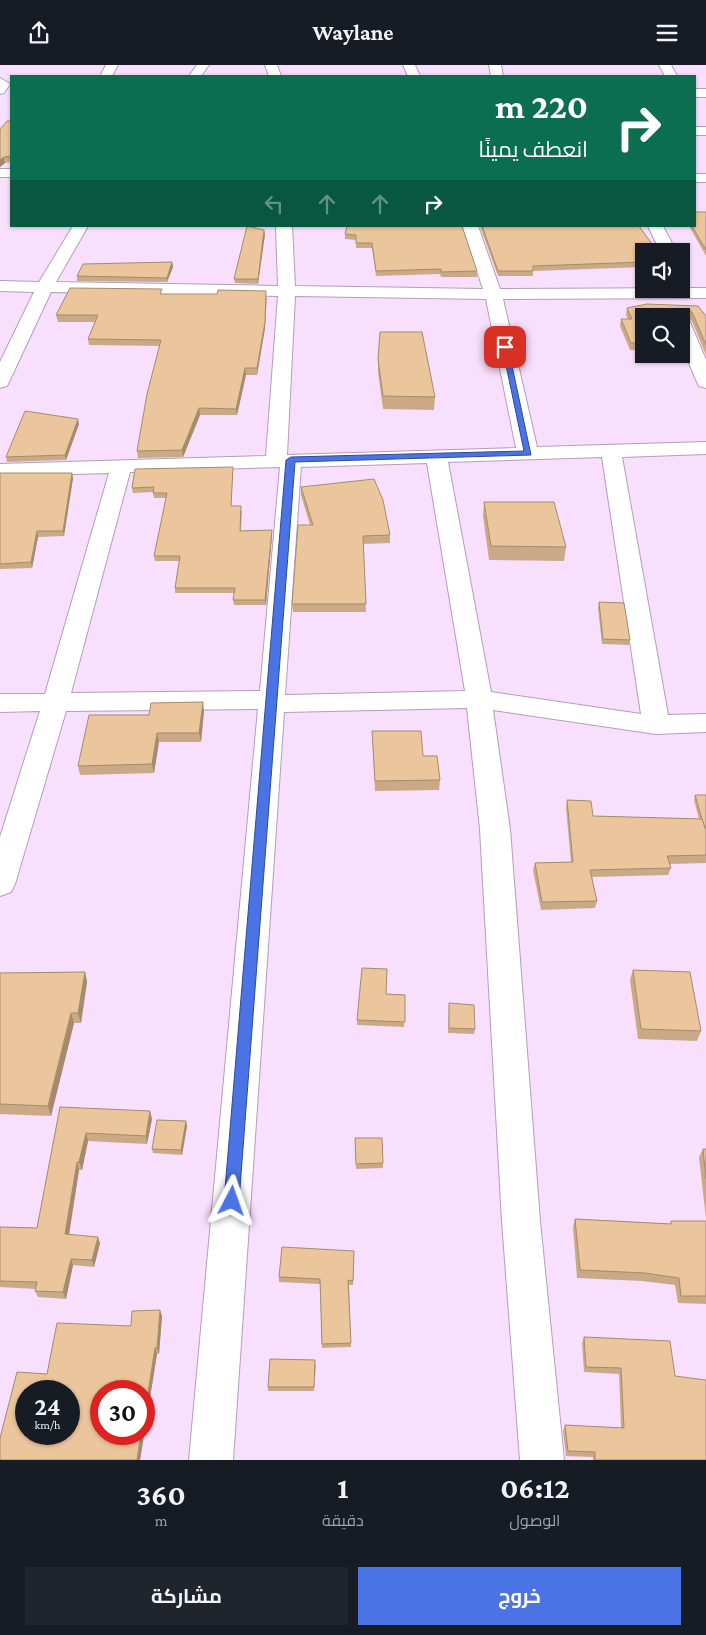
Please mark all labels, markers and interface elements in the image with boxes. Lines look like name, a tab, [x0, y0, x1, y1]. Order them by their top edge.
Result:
icon: share	[25, 19, 53, 47]
icon: menu	[653, 19, 681, 47]
text: Waylane	[312, 20, 394, 45]
text: 220 m	[495, 87, 588, 126]
icon: right	[606, 95, 671, 160]
text: انعطف يمينًا	[478, 137, 588, 162]
icon: left	[260, 190, 288, 218]
icon: ahead	[313, 190, 341, 218]
icon: ahead	[366, 190, 394, 218]
icon: right	[419, 190, 447, 218]
map controls	[635, 243, 690, 363]
button: sound	[635, 243, 690, 298]
button: search	[635, 308, 690, 363]
pin	[484, 326, 526, 368]
icon: arrive	[491, 333, 519, 361]
position arrow	[205, 1174, 257, 1226]
speed limit sign: 30	[90, 1380, 155, 1445]
text: 24	[34, 1393, 61, 1420]
text: km/h	[35, 1418, 60, 1432]
text: 1	[337, 1471, 349, 1504]
text: 06:12	[500, 1471, 570, 1504]
text: 360	[136, 1478, 186, 1511]
text: m	[155, 1512, 167, 1529]
text: دقيقة	[322, 1512, 364, 1529]
text: الوصول	[509, 1512, 560, 1529]
button: مشاركة	[25, 1567, 348, 1625]
button: خروج	[358, 1567, 681, 1625]

